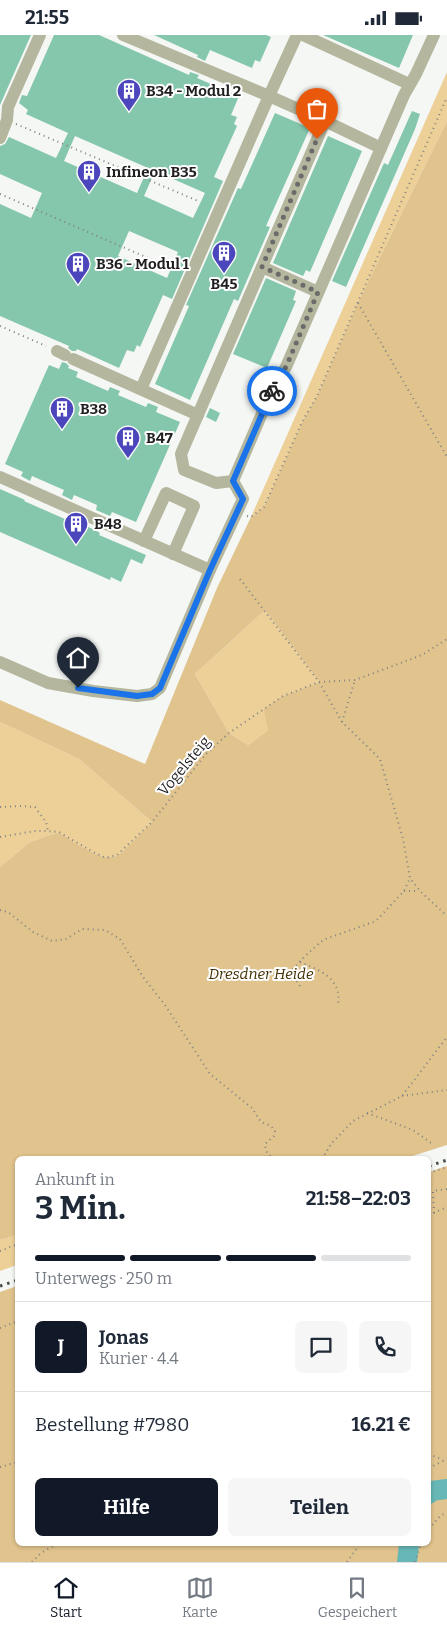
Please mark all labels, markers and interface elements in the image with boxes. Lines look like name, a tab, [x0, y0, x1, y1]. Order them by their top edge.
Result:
text: 21:55	[25, 6, 69, 29]
building icon: B34 - Modul 2	[116, 78, 142, 112]
place label: B34 - Modul 2	[146, 82, 241, 100]
pin	[296, 88, 338, 139]
icon: bag	[303, 95, 331, 123]
building icon: Infineon B35	[76, 159, 102, 193]
place label: Infineon B35	[106, 163, 197, 181]
building icon: B45	[211, 240, 237, 274]
building icon: B36 - Modul 1	[65, 251, 91, 285]
place label: B36 - Modul 1	[96, 255, 190, 273]
place label: B45	[210, 275, 238, 293]
courier	[247, 366, 297, 416]
icon: bike	[258, 377, 286, 405]
building icon: B38	[49, 396, 75, 430]
place label: B38	[80, 400, 107, 418]
building icon: B47	[115, 425, 141, 459]
place label: B47	[146, 429, 173, 447]
building icon: B48	[63, 511, 89, 545]
place label: B48	[94, 515, 122, 533]
pin	[57, 637, 99, 688]
icon: home	[64, 644, 92, 672]
street label: Vogelsteig	[154, 733, 214, 799]
park label: Dresdner Heide	[209, 965, 314, 983]
text: Ankunft in	[35, 1170, 115, 1189]
text: 21:58–22:03	[306, 1187, 411, 1210]
text: 3 Min.	[35, 1189, 126, 1227]
text: Unterwegs · 250 m	[35, 1269, 172, 1288]
button: chat	[295, 1321, 347, 1373]
button: phone	[359, 1321, 411, 1373]
text: Jonas	[99, 1326, 149, 1349]
text: J	[58, 1335, 64, 1358]
text: Kurier · 4.4	[99, 1349, 179, 1368]
text: Bestellung #7980	[35, 1413, 189, 1436]
text: 16.21 €	[352, 1413, 411, 1436]
button: Hilfe	[35, 1478, 218, 1536]
button: Teilen	[228, 1478, 411, 1536]
tab: Start	[50, 1574, 82, 1621]
tab: Karte	[182, 1574, 218, 1621]
tab: Gespeichert	[318, 1574, 397, 1621]

